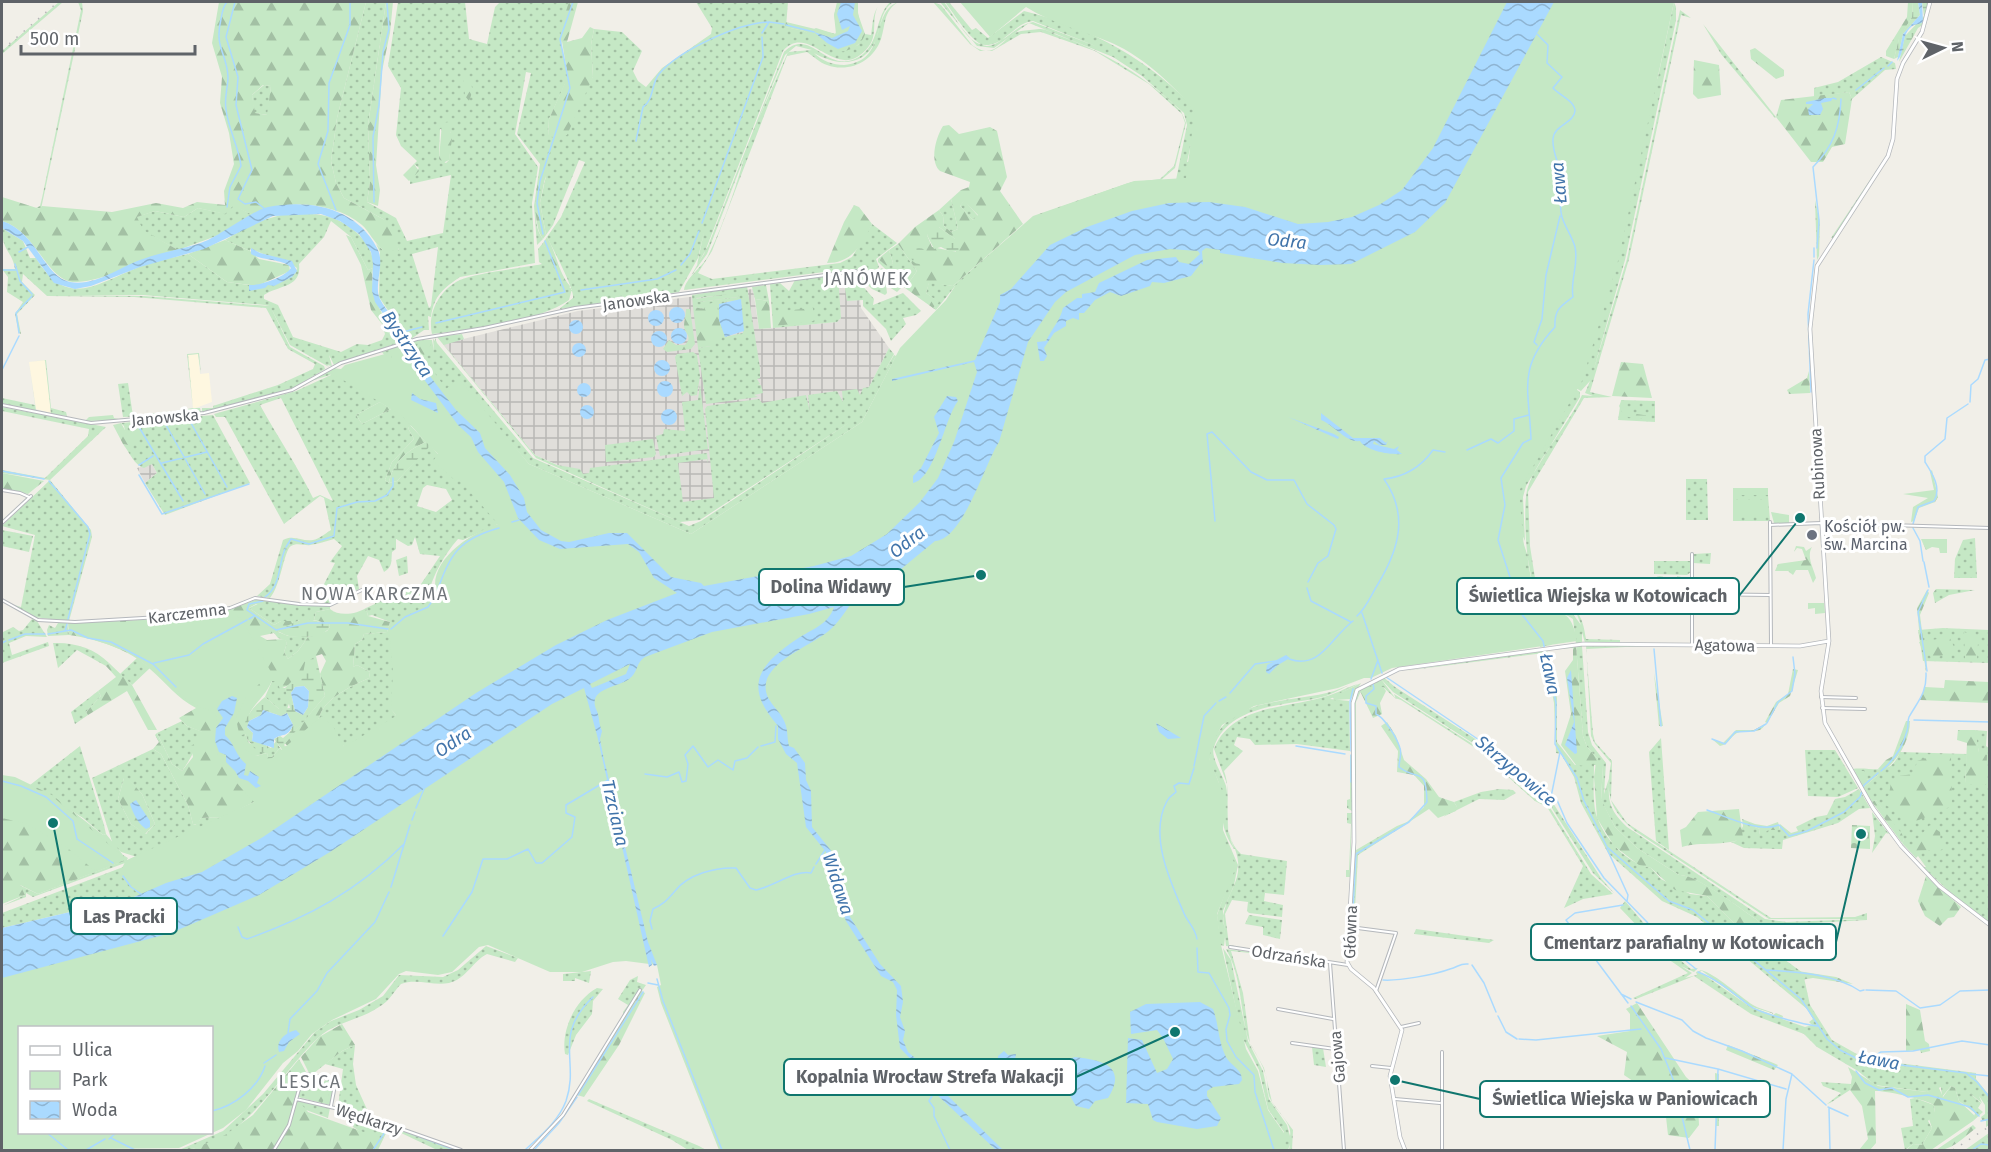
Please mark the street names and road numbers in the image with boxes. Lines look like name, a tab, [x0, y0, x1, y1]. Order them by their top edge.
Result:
street label: Janowska	[601, 286, 671, 315]
street label: Janowska	[130, 405, 200, 430]
street label: Rubinowa	[1806, 428, 1829, 500]
street label: Karczemna	[147, 599, 227, 628]
street label: Agatowa	[1694, 635, 1756, 656]
street label: Główna	[1340, 905, 1361, 959]
street label: Odrzańska	[1250, 941, 1328, 972]
street label: Gajowa	[1326, 1030, 1349, 1084]
street label: Wędkarzy	[333, 1100, 405, 1139]

